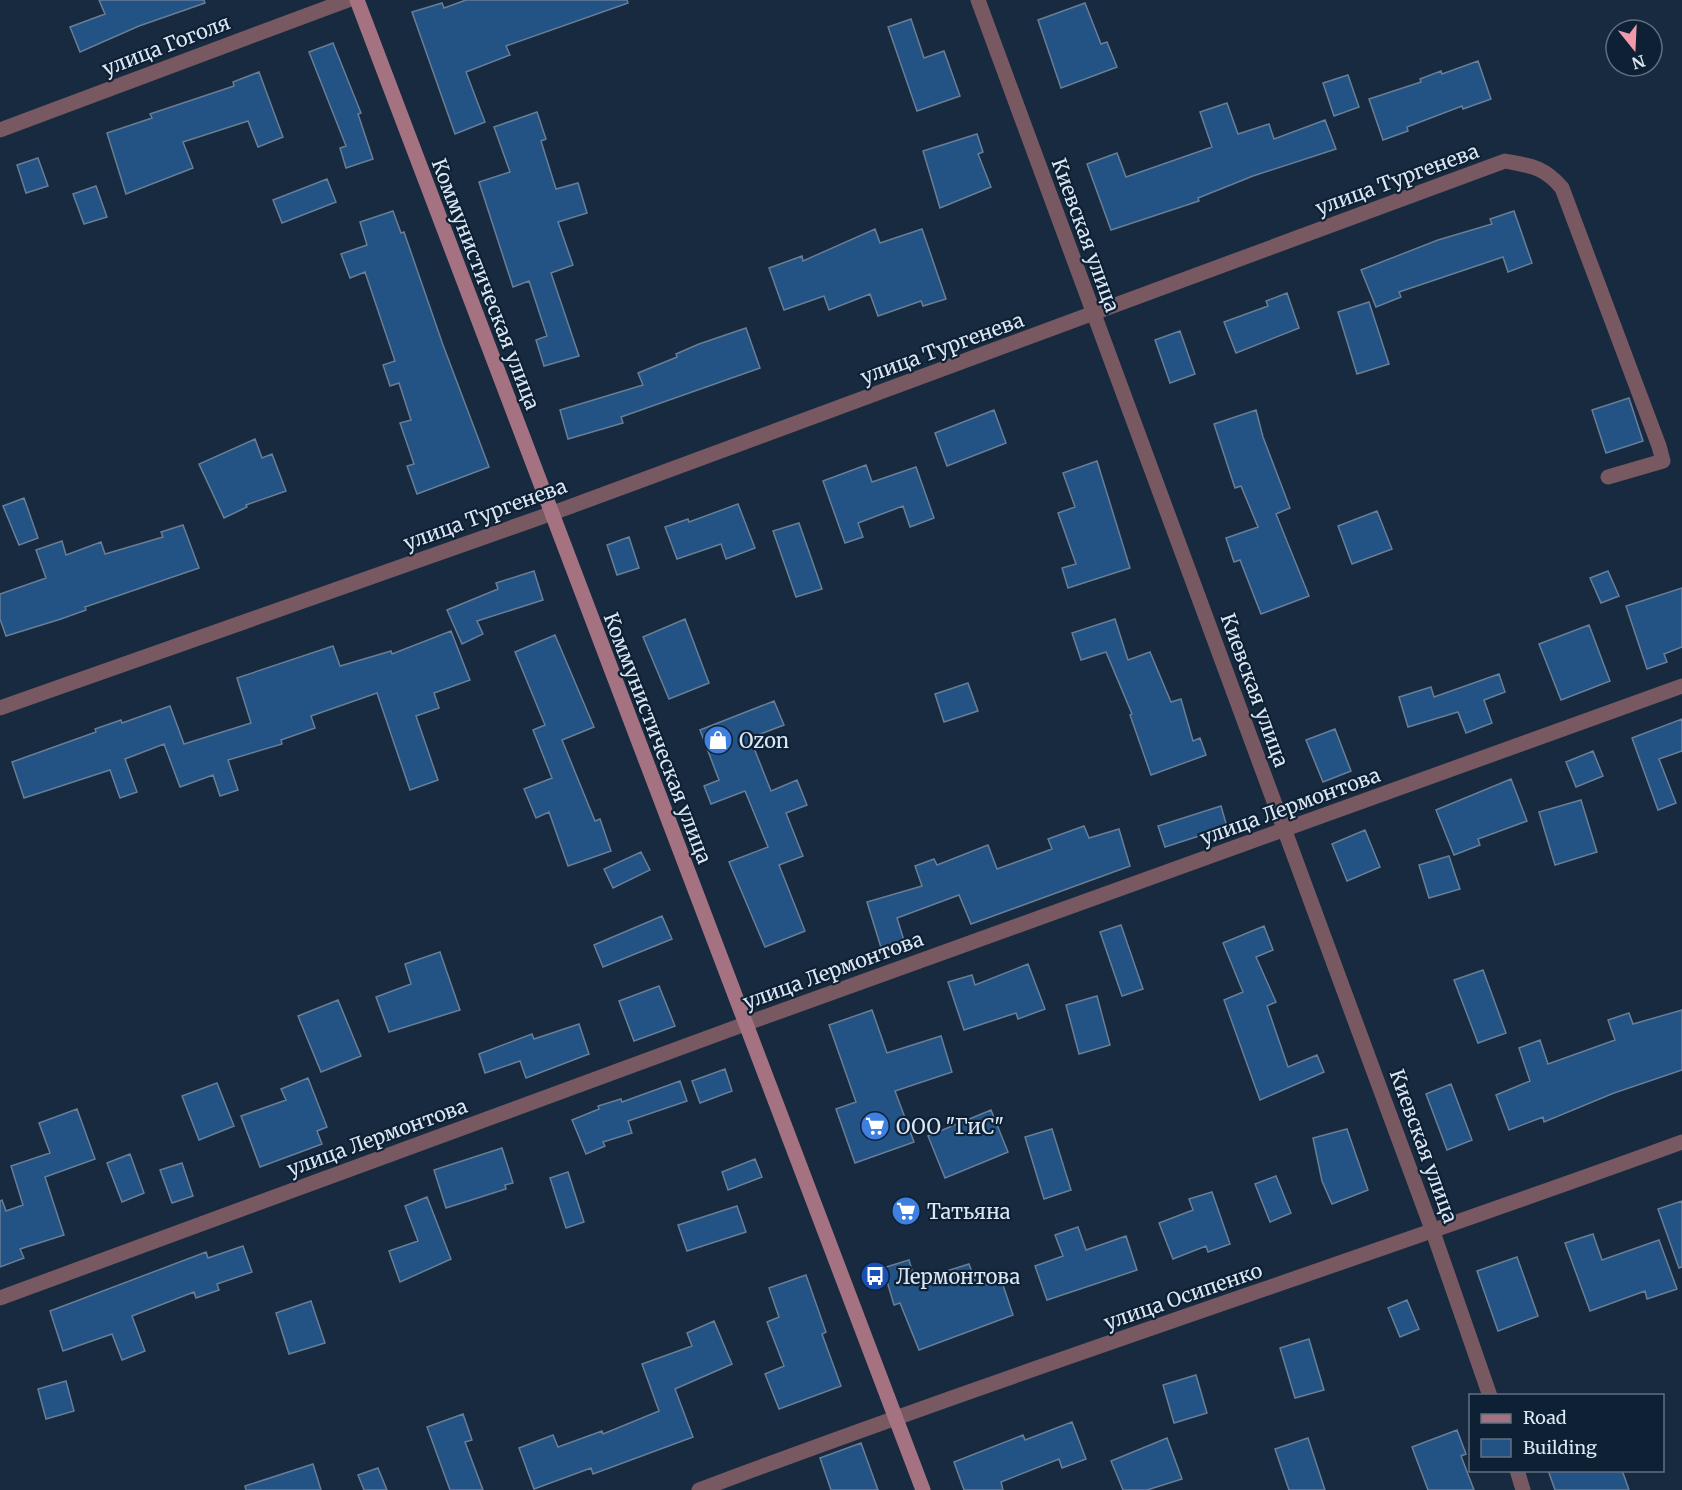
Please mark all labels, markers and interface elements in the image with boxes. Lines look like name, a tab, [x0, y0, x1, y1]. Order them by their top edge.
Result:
street label: улица Гоголя	[99, 9, 233, 81]
north arrow	[1604, 18, 1664, 78]
text: N	[1629, 51, 1648, 74]
street label: улица Тургенева	[1312, 138, 1482, 220]
street label: Коммунистическая улица	[426, 155, 546, 413]
street label: Киевская улица	[1047, 155, 1125, 315]
street label: улица Тургенева	[857, 307, 1027, 389]
street label: улица Тургенева	[400, 473, 570, 555]
street label: Коммунистическая улица	[598, 609, 718, 867]
street label: Киевская улица	[1216, 610, 1294, 770]
shop icon: Ozon	[702, 724, 734, 756]
place label: Ozon	[739, 728, 789, 753]
street label: улица Лермонтова	[1196, 762, 1384, 850]
street label: улица Лермонтова	[739, 926, 927, 1014]
street label: Киевская улица	[1385, 1066, 1463, 1226]
street label: улица Лермонтова	[283, 1093, 471, 1181]
supermarket icon: ООО "ГиС"	[859, 1110, 891, 1142]
place label: ООО "ГиС"	[896, 1114, 1004, 1139]
supermarket icon: Татьяна	[890, 1195, 922, 1227]
place label: Татьяна	[927, 1199, 1011, 1224]
street label: улица Осипенко	[1101, 1257, 1266, 1335]
bus stop icon: Лермонтова	[859, 1260, 891, 1292]
place label: Лермонтова	[896, 1264, 1021, 1289]
legend	[1469, 1394, 1664, 1472]
text: Road	[1523, 1406, 1567, 1429]
text: Building	[1523, 1436, 1597, 1459]

